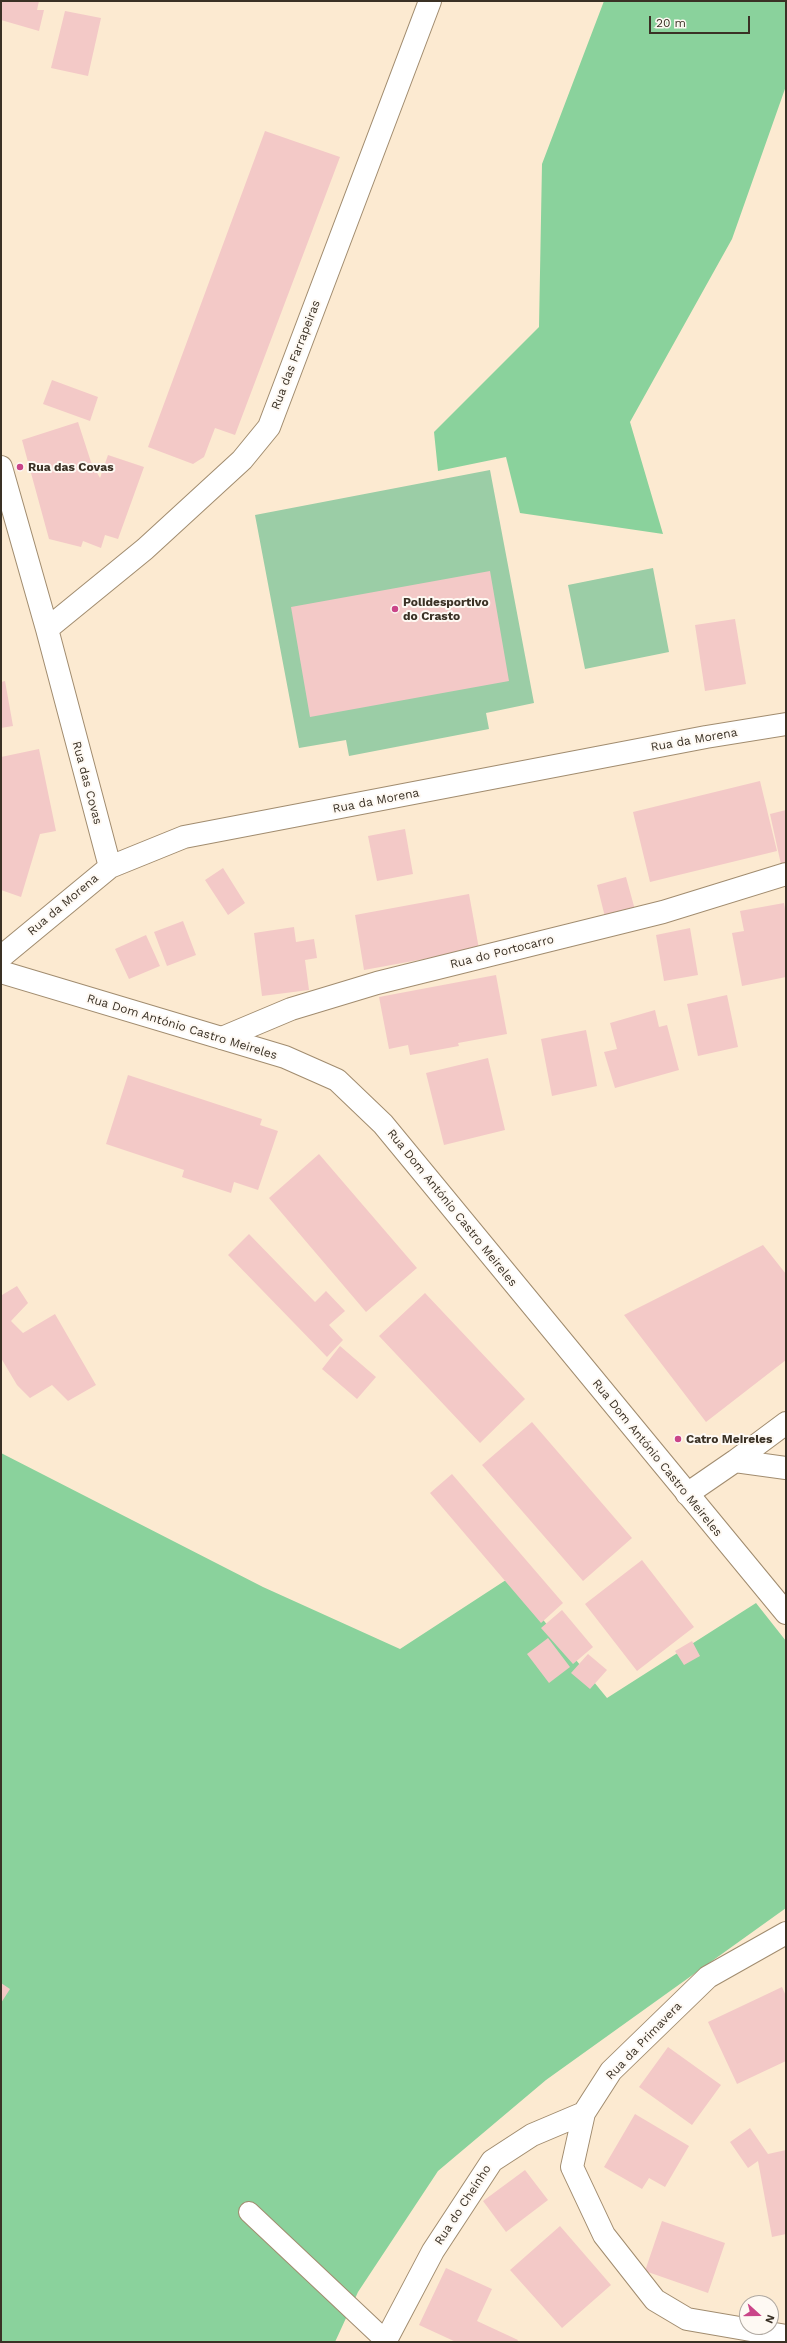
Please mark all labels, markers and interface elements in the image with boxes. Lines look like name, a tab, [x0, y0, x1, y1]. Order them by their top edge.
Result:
scale bar	[651, 8, 752, 34]
text: 20 m	[656, 16, 686, 30]
street label: Rua das Farrapeiras	[268, 298, 324, 412]
place label: Rua das Covas	[28, 460, 114, 474]
marker: Rua das Covas	[15, 462, 25, 472]
place label: Polidesportivo do Crasto	[403, 595, 489, 623]
marker: Polidesportivo do Crasto	[390, 604, 400, 614]
street label: Rua da Morena	[650, 725, 738, 755]
street label: Rua das Covas	[69, 740, 105, 826]
street label: Rua da Morena	[332, 786, 420, 816]
street label: Rua da Morena	[25, 871, 101, 939]
street label: Rua do Portocarro	[449, 932, 555, 972]
street label: Rua Dom António Castro Meireles	[85, 991, 279, 1063]
street label: Rua Dom António Castro Meireles	[384, 1126, 520, 1290]
street label: Rua Dom António Castro Meireles	[589, 1376, 725, 1540]
place label: Catro Meireles	[686, 1432, 772, 1446]
marker: Catro Meireles	[673, 1434, 683, 1444]
street label: Rua da Primavera	[603, 1999, 685, 2083]
street label: Rua do Cheínho	[432, 2162, 494, 2248]
north arrow	[739, 2295, 779, 2335]
text: N	[762, 2313, 777, 2325]

